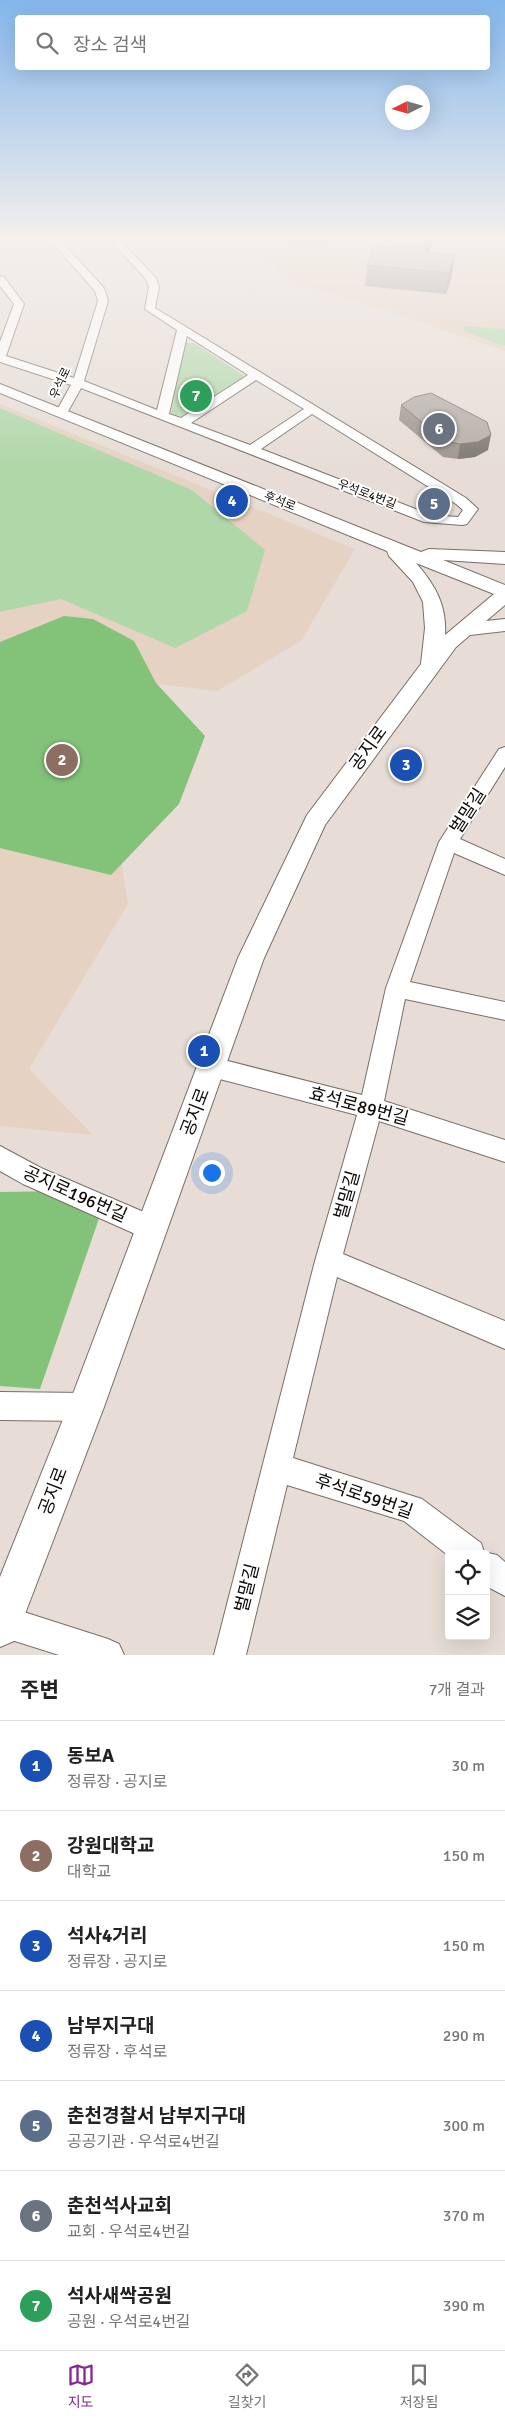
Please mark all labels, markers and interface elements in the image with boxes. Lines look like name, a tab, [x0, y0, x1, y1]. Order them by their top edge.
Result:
search box	[15, 15, 490, 70]
icon: search	[33, 29, 61, 57]
text: 장소 검색	[73, 33, 147, 57]
north arrow	[385, 85, 430, 130]
street label: 우석로	[47, 365, 74, 401]
pin: 7	[180, 377, 212, 415]
pin: 6	[423, 410, 455, 448]
street label: 우석로4번길	[335, 476, 398, 513]
pin: 4	[216, 482, 248, 520]
pin: 5	[418, 485, 450, 523]
street label: 후석로	[262, 488, 298, 515]
street label: 공지로	[344, 721, 392, 775]
pin: 2	[46, 741, 78, 779]
pin: 3	[390, 746, 422, 784]
street label: 벌말길	[445, 784, 491, 838]
pin: 1	[188, 1032, 220, 1070]
street label: 효석로89번길	[307, 1082, 411, 1130]
street label: 공지로	[176, 1085, 214, 1139]
your location	[199, 1160, 225, 1186]
street label: 공지로196번길	[19, 1161, 131, 1227]
street label: 벌말길	[330, 1168, 364, 1222]
street label: 공지로	[34, 1464, 72, 1518]
street label: 후석로59번길	[312, 1469, 416, 1523]
map controls	[445, 1550, 490, 1640]
button: locate	[445, 1550, 490, 1595]
street label: 벌말길	[230, 1561, 264, 1615]
button: layers	[445, 1595, 490, 1640]
text: 주변	[20, 1677, 59, 1703]
text: 7개 결과	[429, 1680, 485, 1700]
text: 동보A	[67, 1744, 114, 1768]
text: 1	[32, 1756, 40, 1776]
text: 30 m	[451, 1756, 485, 1776]
text: 정류장 · 공지로	[67, 1772, 167, 1792]
text: 강원대학교	[67, 1834, 154, 1858]
text: 2	[32, 1846, 40, 1866]
text: 150 m	[443, 1846, 485, 1866]
text: 대학교	[67, 1862, 111, 1882]
text: 석사4거리	[67, 1924, 147, 1948]
text: 3	[32, 1936, 40, 1956]
text: 150 m	[443, 1936, 485, 1956]
text: 정류장 · 공지로	[67, 1952, 167, 1972]
text: 남부지구대	[67, 2014, 154, 2038]
text: 4	[32, 2026, 40, 2046]
text: 290 m	[443, 2026, 485, 2046]
text: 정류장 · 후석로	[67, 2042, 167, 2062]
text: 춘천경찰서 남부지구대	[67, 2104, 246, 2128]
text: 5	[32, 2116, 40, 2136]
text: 300 m	[443, 2116, 485, 2136]
text: 공공기관 · 우석로4번길	[67, 2132, 220, 2152]
text: 춘천석사교회	[67, 2194, 172, 2218]
text: 6	[32, 2206, 40, 2226]
text: 370 m	[443, 2206, 485, 2226]
text: 교회 · 우석로4번길	[67, 2222, 191, 2242]
text: 석사새싹공원	[67, 2284, 172, 2308]
text: 7	[32, 2296, 40, 2316]
text: 390 m	[443, 2296, 485, 2316]
text: 공원 · 우석로4번길	[67, 2312, 191, 2332]
tab: 지도	[67, 2361, 95, 2411]
tab: 길찾기	[228, 2361, 266, 2411]
tab: 저장됨	[400, 2361, 438, 2411]

